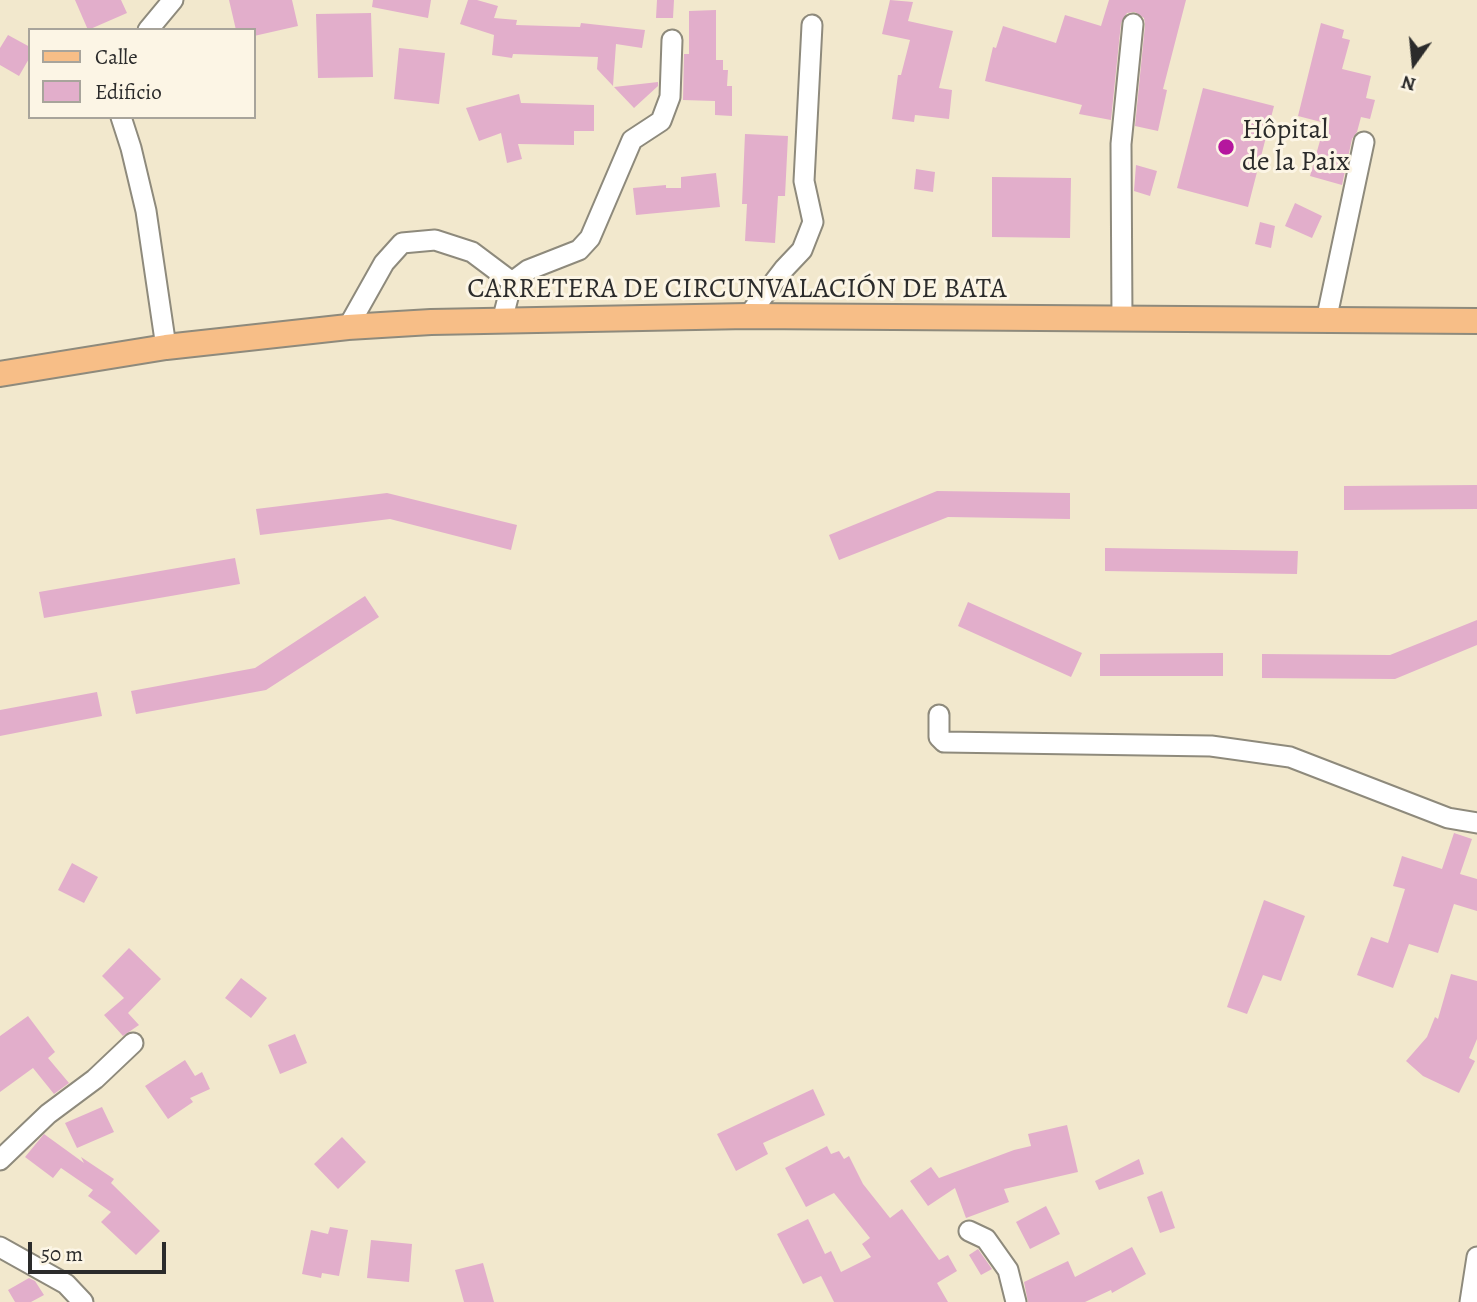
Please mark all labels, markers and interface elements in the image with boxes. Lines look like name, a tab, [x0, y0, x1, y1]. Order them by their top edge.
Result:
legend	[28, 28, 256, 119]
north arrow	[1379, 28, 1449, 98]
text: Calle	[95, 43, 138, 71]
text: N	[1399, 69, 1419, 98]
text: Edificio	[95, 78, 162, 106]
place label: Hôpital de la Paix	[1242, 114, 1350, 180]
marker: Hôpital de la Paix	[1216, 137, 1236, 157]
street label: CARRETERA DE CIRCUNVALACIÓN DE BATA	[467, 273, 1007, 307]
scale bar	[32, 1228, 170, 1272]
text: 50 m	[41, 1240, 83, 1268]

